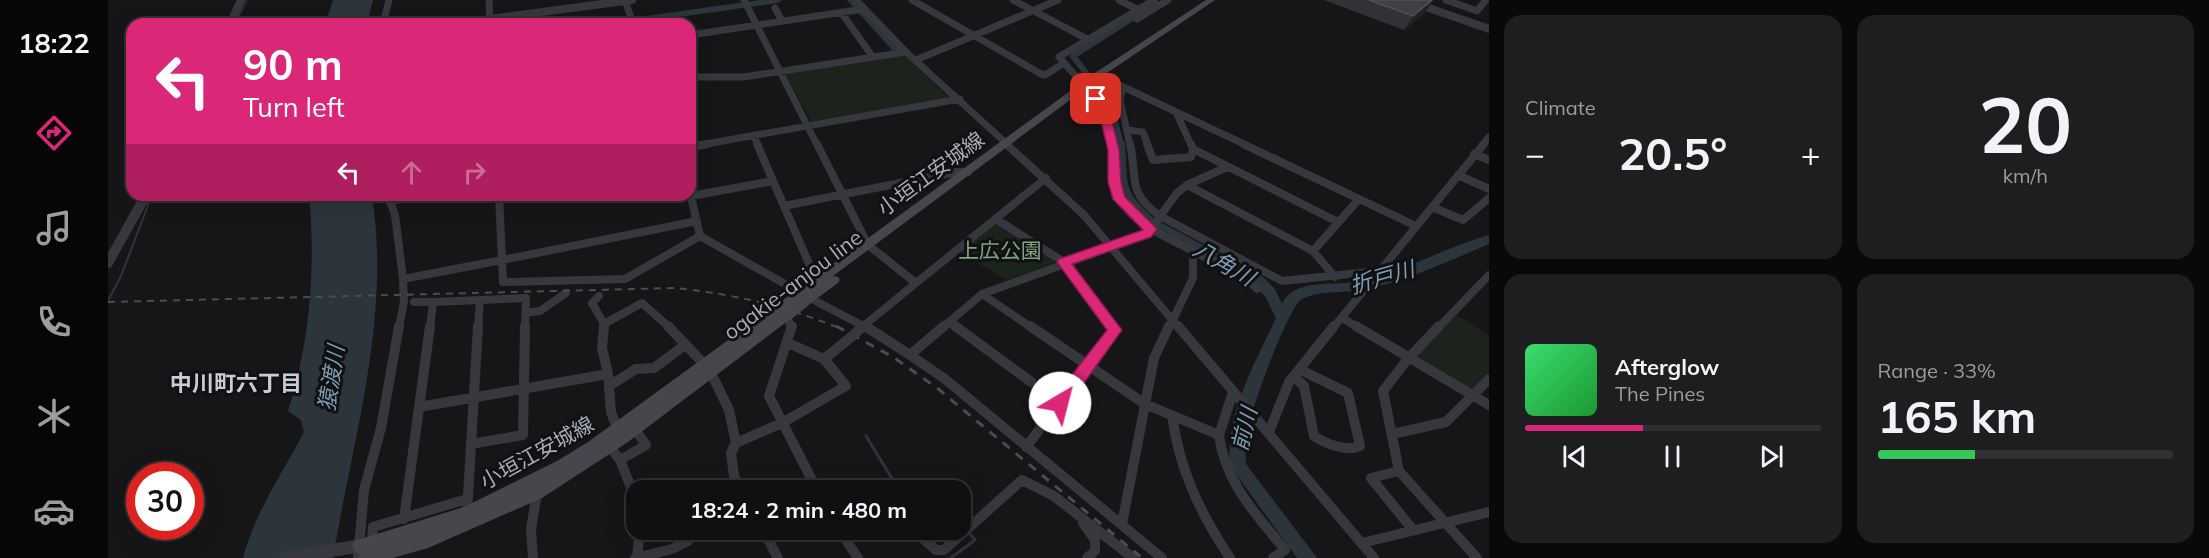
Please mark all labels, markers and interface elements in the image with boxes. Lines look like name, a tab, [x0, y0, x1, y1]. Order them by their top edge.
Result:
text: 18:22	[18, 26, 90, 60]
text: 90 m	[243, 38, 343, 91]
icon: left	[144, 42, 222, 120]
pin	[1070, 73, 1121, 124]
text: 20	[1978, 75, 2072, 173]
icon: arrive	[1079, 82, 1112, 115]
text: Turn left	[243, 90, 345, 124]
text: Climate	[1525, 95, 1596, 120]
icon: directions	[33, 112, 75, 154]
text: 20.5°	[1618, 125, 1727, 181]
street label: 小垣江安城線	[872, 126, 989, 221]
text: −	[1525, 133, 1545, 174]
text: +	[1801, 133, 1821, 174]
icon: left	[332, 156, 365, 189]
icon: ahead	[395, 156, 428, 189]
icon: right	[458, 156, 491, 189]
text: km/h	[2003, 163, 2048, 188]
icon: music	[33, 207, 75, 249]
street label: ogakie-anjou line	[718, 224, 867, 345]
water label: 八角川	[1188, 234, 1261, 293]
park label: 上広公園	[958, 237, 1042, 263]
water label: 折戸川	[1346, 254, 1419, 300]
icon: phone	[33, 301, 75, 343]
water label: 猿渡川	[312, 341, 350, 413]
text: Afterglow	[1615, 353, 1719, 381]
text: Range · 33%	[1878, 358, 1996, 383]
district label: 中川町六丁目	[170, 369, 302, 397]
position arrow	[1028, 371, 1092, 435]
text: The Pines	[1615, 381, 1705, 406]
text: 165 km	[1878, 388, 2036, 444]
icon: climate	[33, 395, 75, 437]
water label: 前川	[1225, 402, 1263, 454]
street label: 小垣江安城線	[475, 410, 598, 494]
icon: previous	[1558, 440, 1591, 473]
icon: pause	[1656, 440, 1689, 473]
icon: next	[1755, 440, 1788, 473]
speed limit sign: 30	[126, 462, 204, 540]
icon: car	[33, 490, 75, 532]
text: 18:24 · 2 min · 480 m	[690, 496, 907, 524]

